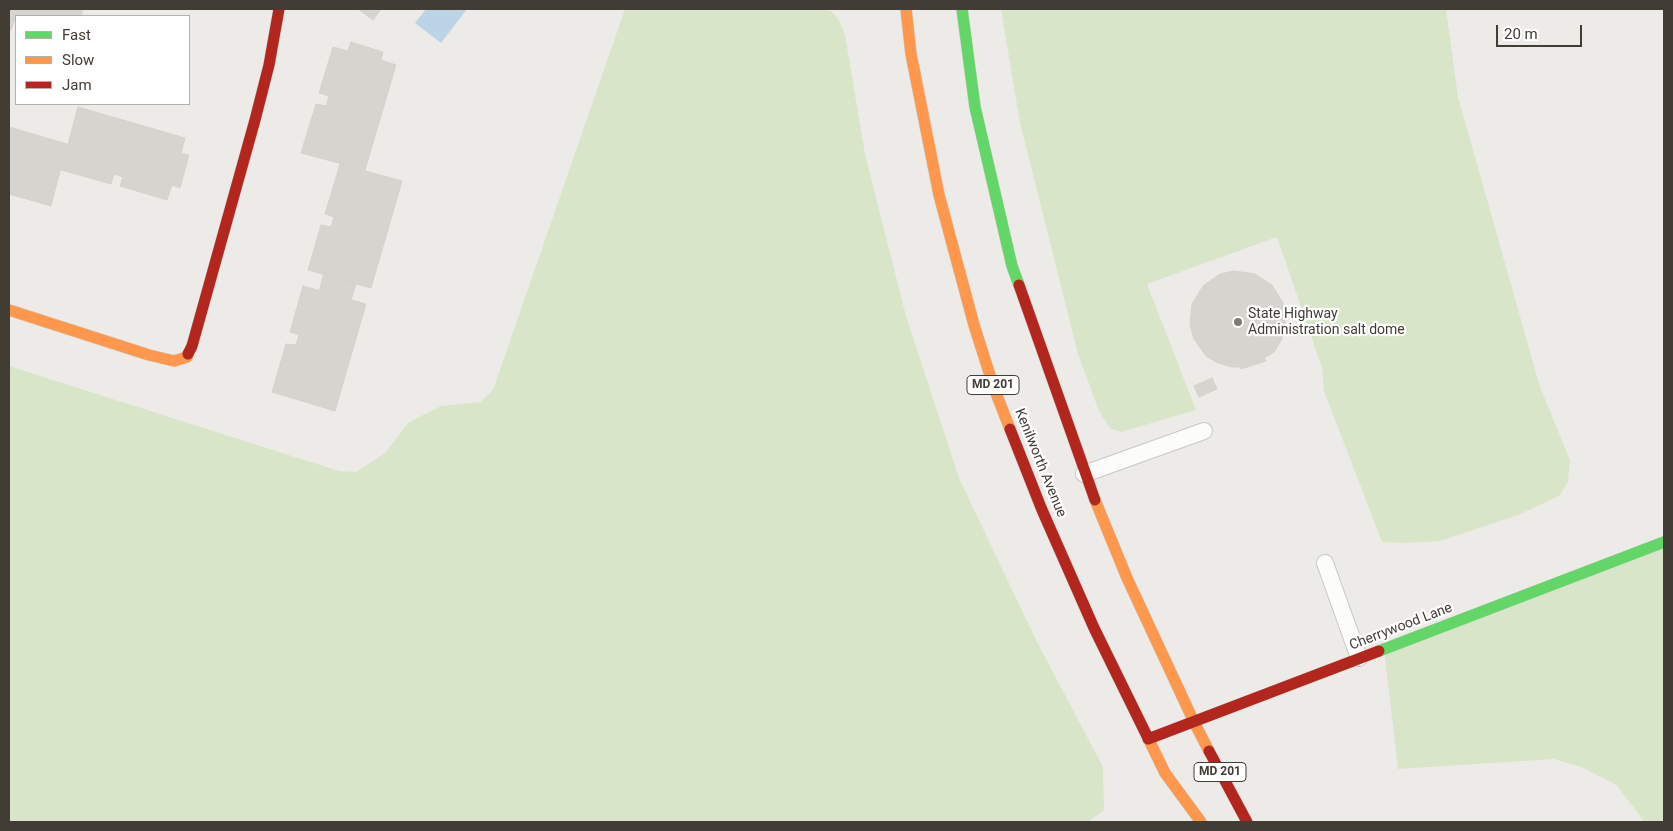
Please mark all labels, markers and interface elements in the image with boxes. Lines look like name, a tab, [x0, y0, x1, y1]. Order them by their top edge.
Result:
legend	[15, 15, 190, 105]
scale bar	[1498, 15, 1584, 47]
text: 20 m	[1504, 25, 1538, 43]
text: Fast	[62, 26, 91, 44]
text: Slow	[62, 51, 94, 69]
text: Jam	[62, 76, 92, 94]
place label: State Highway Administration salt dome	[1248, 306, 1405, 338]
marker: State Highway Administration salt dome	[1232, 316, 1244, 328]
road number: MD 201	[967, 376, 1019, 394]
street label: Kenilworth Avenue	[1011, 406, 1069, 520]
street label: Cherrywood Lane	[1347, 600, 1455, 654]
road number: MD 201	[1194, 762, 1246, 782]

